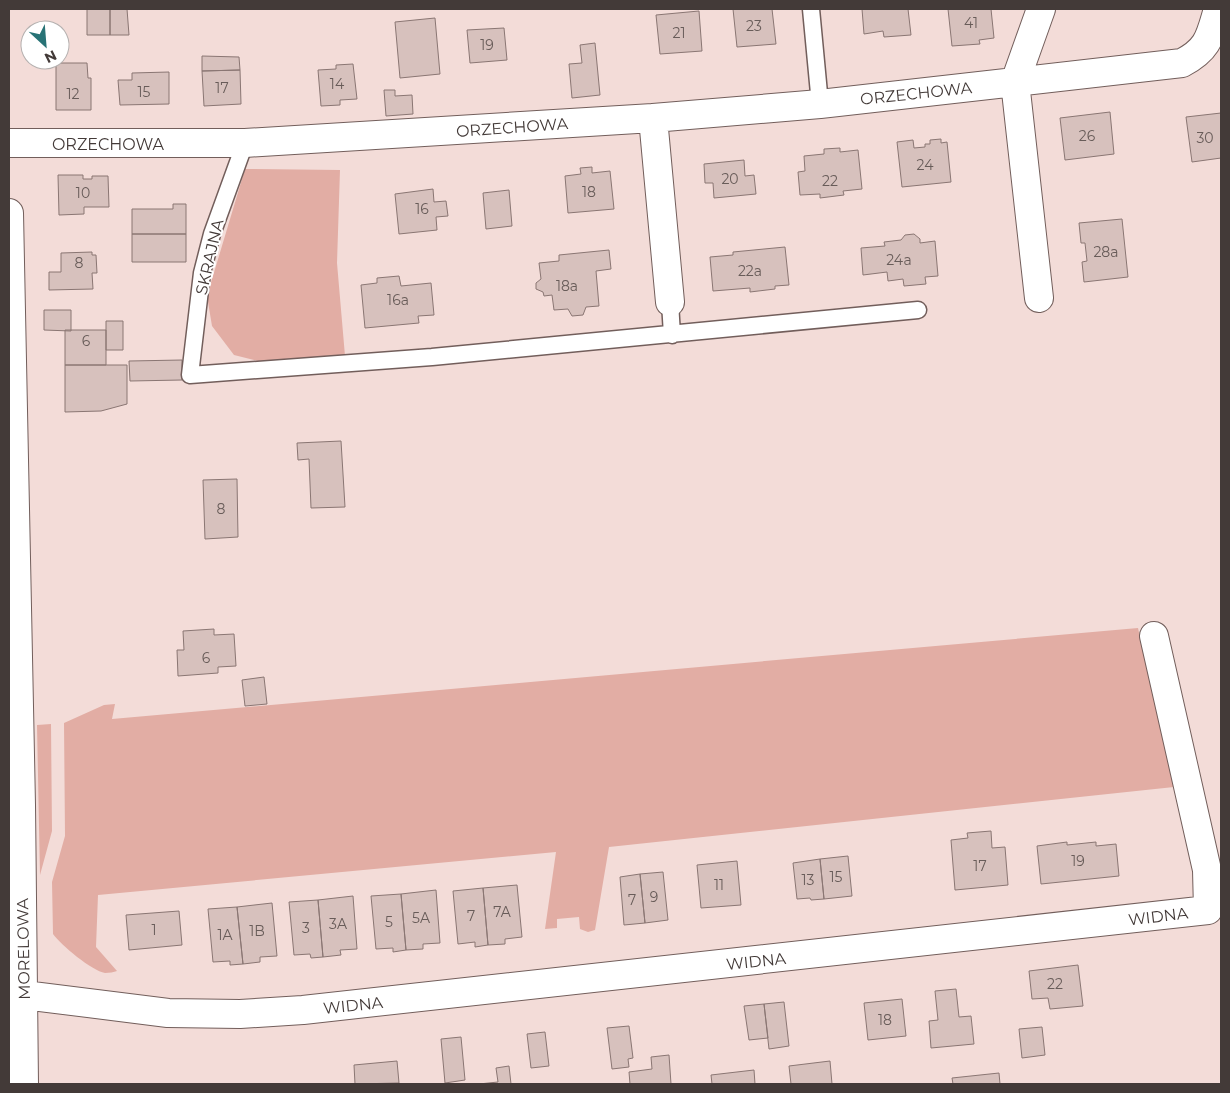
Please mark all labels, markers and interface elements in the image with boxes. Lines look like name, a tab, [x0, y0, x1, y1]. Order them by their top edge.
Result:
house number: 41	[964, 14, 978, 32]
house number: 23	[746, 17, 762, 35]
north arrow	[20, 20, 70, 70]
house number: 21	[672, 24, 686, 42]
house number: 19	[480, 36, 494, 54]
text: N	[42, 46, 60, 67]
house number: 14	[330, 75, 345, 93]
street label: ORZECHOWA	[859, 78, 973, 109]
house number: 17	[215, 79, 229, 97]
house number: 15	[138, 83, 151, 101]
house number: 12	[66, 85, 80, 103]
street label: ORZECHOWA	[455, 114, 569, 141]
house number: 26	[1079, 127, 1096, 145]
house number: 30	[1196, 129, 1214, 147]
street label: ORZECHOWA	[52, 135, 165, 154]
house number: 24	[917, 156, 934, 174]
house number: 20	[721, 170, 739, 188]
house number: 22	[822, 172, 838, 190]
house number: 18	[582, 183, 596, 201]
house number: 10	[76, 184, 90, 202]
house number: 16	[415, 200, 429, 218]
street label: SKRAJNA	[192, 217, 228, 297]
house number: 28a	[1093, 243, 1119, 261]
house number: 24a	[886, 251, 912, 269]
house number: 8	[75, 254, 84, 272]
house number: 22a	[738, 262, 762, 280]
house number: 18a	[556, 277, 578, 295]
house number: 16a	[387, 291, 409, 309]
house number: 6	[82, 332, 91, 350]
house number: 8	[217, 500, 226, 518]
house number: 6	[202, 649, 211, 667]
house number: 19	[1071, 852, 1085, 870]
house number: 17	[973, 857, 987, 875]
house number: 15	[830, 868, 843, 886]
house number: 13	[802, 871, 815, 889]
house number: 11	[714, 876, 724, 894]
house number: 9	[650, 888, 658, 906]
house number: 7	[628, 891, 636, 909]
street label: MORELOWA	[13, 897, 34, 1000]
house number: 7A	[493, 903, 512, 921]
street label: WIDNA	[1127, 903, 1190, 930]
house number: 7	[467, 907, 475, 925]
house number: 5A	[412, 909, 431, 927]
house number: 5	[385, 913, 393, 931]
house number: 3A	[329, 915, 348, 933]
house number: 3	[302, 919, 310, 937]
house number: 1	[151, 921, 157, 939]
house number: 1B	[249, 922, 265, 940]
house number: 1A	[217, 926, 234, 944]
street label: WIDNA	[725, 949, 787, 974]
house number: 22	[1047, 975, 1063, 993]
street label: WIDNA	[322, 993, 384, 1018]
house number: 18	[878, 1011, 892, 1029]

